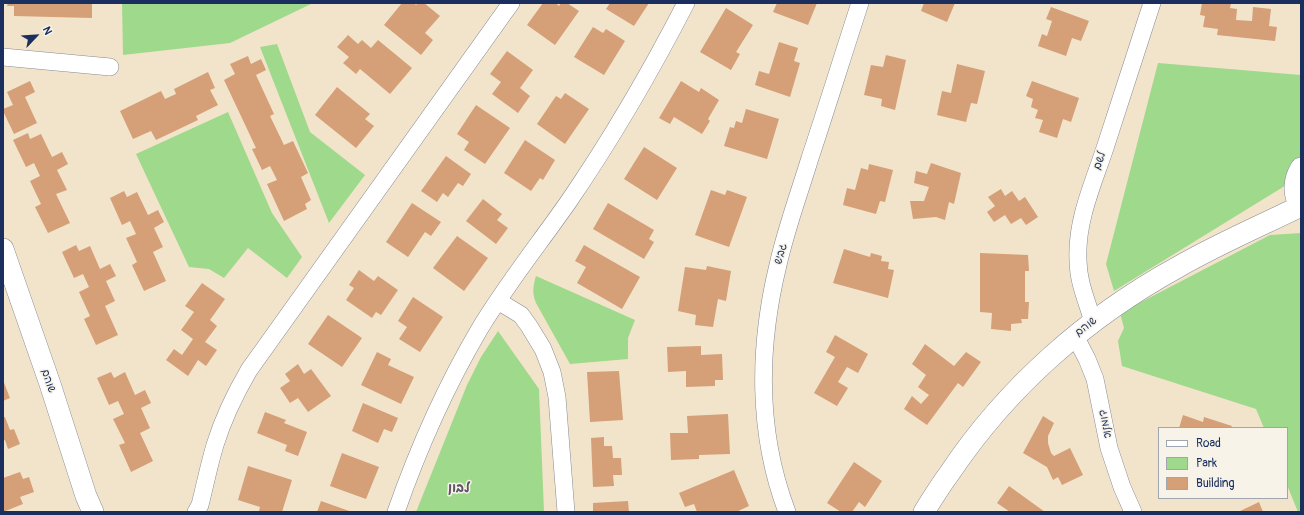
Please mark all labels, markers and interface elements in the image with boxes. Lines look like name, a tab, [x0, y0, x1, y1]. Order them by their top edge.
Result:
north arrow	[16, 16, 56, 56]
text: N	[40, 25, 55, 37]
street label: לשם	[1091, 150, 1109, 172]
street label: גביש	[772, 242, 790, 266]
street label: שוהם	[1072, 314, 1100, 340]
street label: שוהם	[38, 367, 58, 395]
street label: אלמוג	[1096, 409, 1114, 439]
legend	[1158, 427, 1288, 499]
text: Road	[1196, 436, 1221, 451]
text: Park	[1196, 456, 1217, 471]
text: Building	[1196, 476, 1235, 491]
district label: לבון	[448, 481, 470, 497]

